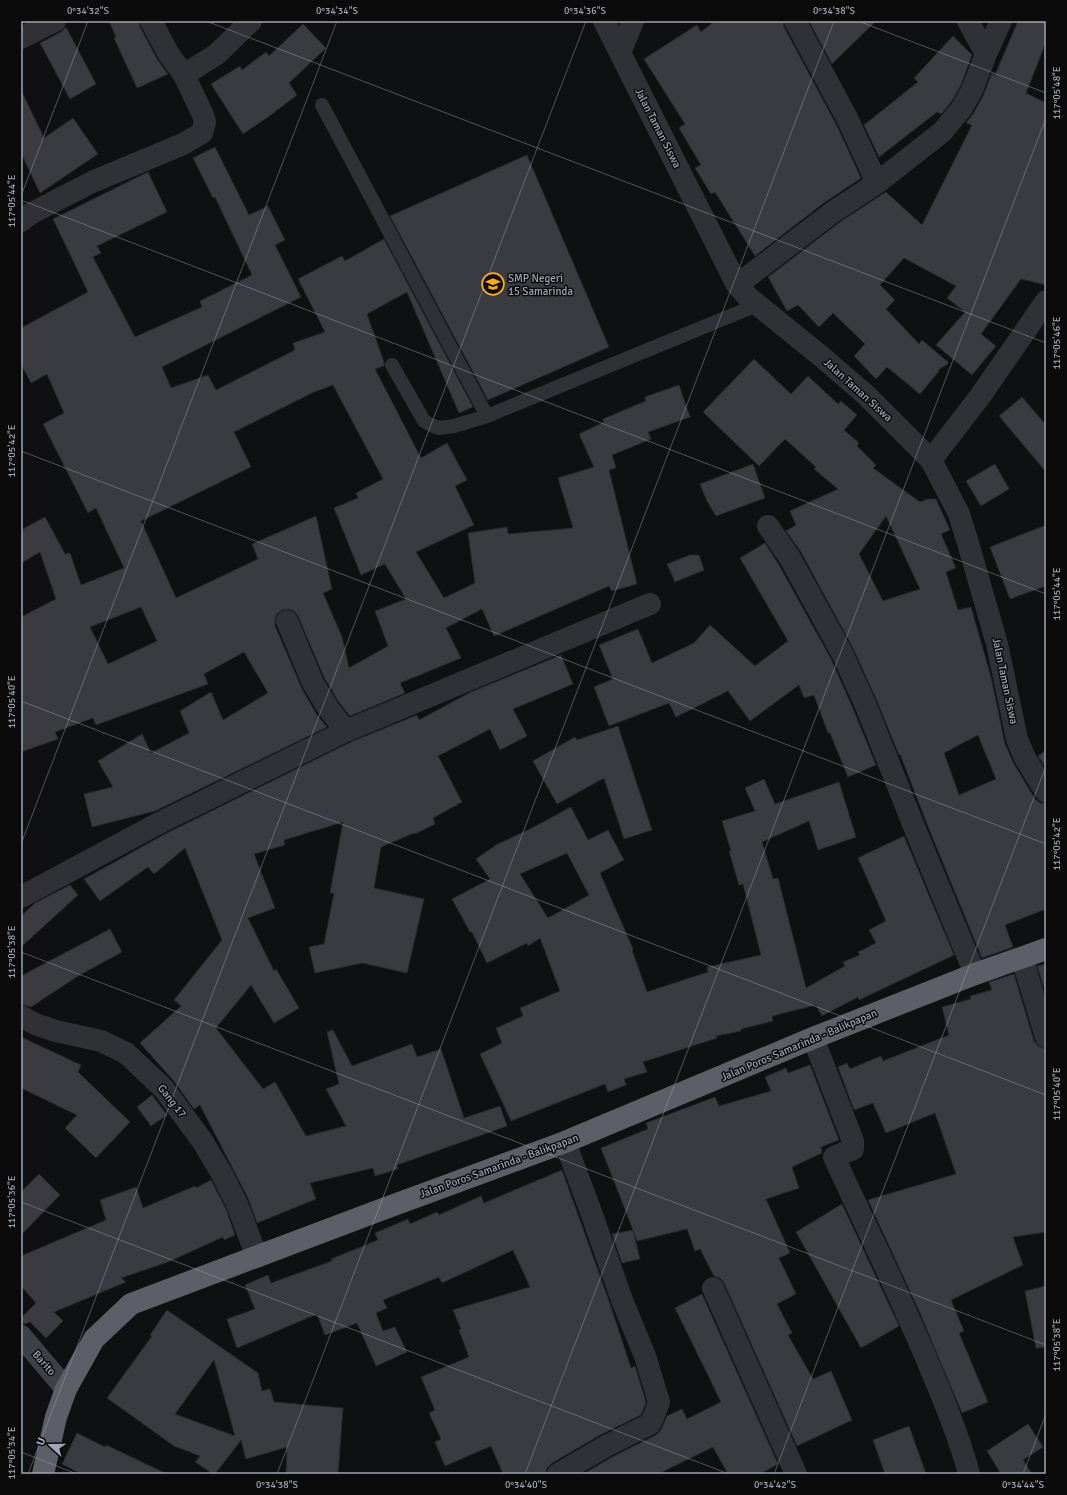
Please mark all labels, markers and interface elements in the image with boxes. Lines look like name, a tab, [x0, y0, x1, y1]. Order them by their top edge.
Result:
text: 0°34'32"S	[67, 5, 110, 17]
text: 0°34'34"S	[316, 5, 359, 17]
text: 0°34'36"S	[564, 5, 607, 17]
text: 0°34'38"S	[813, 5, 856, 17]
text: 117°05'48"E	[1051, 66, 1063, 120]
street label: Jalan Taman Siswa	[632, 86, 684, 170]
text: 117°05'44"E	[6, 174, 18, 228]
school or university icon: SMP Negeri 15 Samarinda	[480, 271, 506, 297]
place label: SMP Negeri 15 Samarinda	[508, 272, 573, 298]
text: 117°05'46"E	[1051, 316, 1063, 370]
street label: Jalan Taman Siswa	[821, 356, 895, 424]
text: 117°05'42"E	[6, 424, 18, 478]
text: 117°05'44"E	[1051, 567, 1063, 621]
street label: Jalan Taman Siswa	[990, 637, 1021, 726]
text: 117°05'40"E	[6, 675, 18, 729]
text: 117°05'42"E	[1051, 817, 1063, 871]
text: 117°05'38"E	[6, 925, 18, 979]
street label: Jalan Poros Samarinda - Balikpapan	[719, 1006, 879, 1084]
text: 117°05'40"E	[1051, 1067, 1063, 1121]
street label: Gang 17	[155, 1082, 189, 1120]
street label: Jalan Poros Samarinda - Balikpapan	[418, 1131, 580, 1201]
text: 117°05'36"E	[6, 1175, 18, 1229]
text: 117°05'38"E	[1051, 1318, 1063, 1372]
street label: Barito	[30, 1348, 59, 1378]
north arrow	[30, 1425, 70, 1465]
text: 117°05'34"E	[6, 1426, 18, 1480]
text: U	[34, 1436, 49, 1447]
text: 0°34'38"S	[256, 1479, 299, 1491]
text: 0°34'40"S	[505, 1479, 548, 1491]
text: 0°34'42"S	[754, 1479, 797, 1491]
text: 0°34'44"S	[1002, 1479, 1045, 1491]

